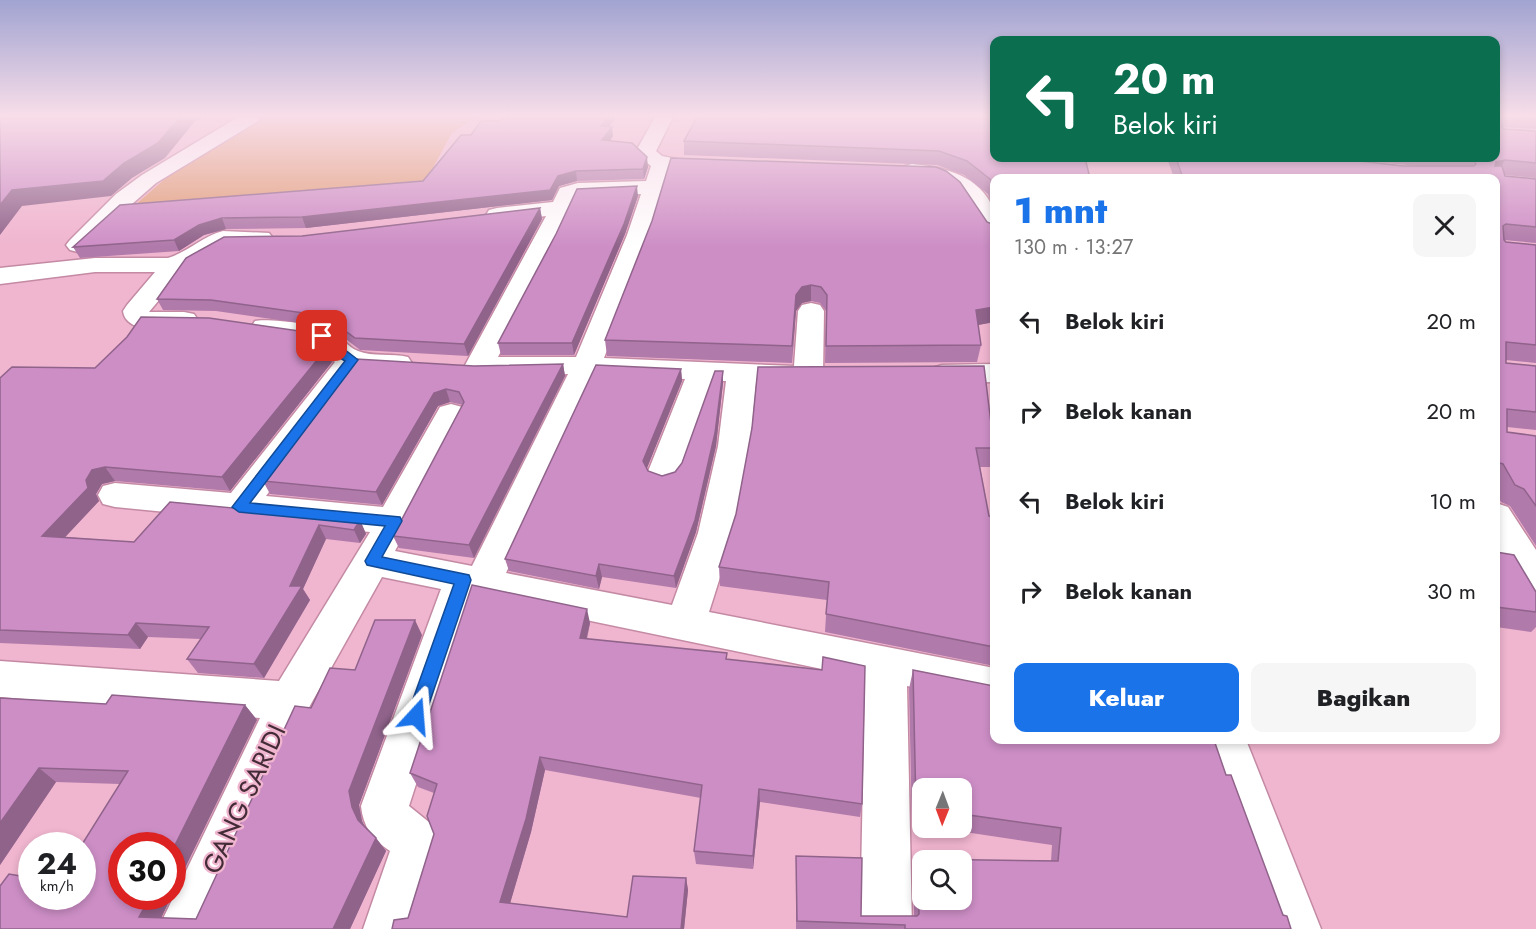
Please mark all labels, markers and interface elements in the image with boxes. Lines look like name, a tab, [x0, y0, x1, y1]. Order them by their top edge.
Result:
text: 20 m	[1113, 49, 1215, 110]
icon: left	[1014, 60, 1092, 138]
text: Belok kiri	[1113, 105, 1218, 144]
text: 1 mnt	[1014, 184, 1107, 236]
button: close	[1413, 194, 1476, 257]
text: 130 m · 13:27	[1014, 233, 1133, 262]
icon: left	[1014, 305, 1047, 338]
text: Belok kiri	[1065, 305, 1164, 337]
text: 20 m	[1427, 305, 1476, 337]
pin	[296, 310, 347, 361]
icon: arrive	[305, 319, 338, 352]
icon: right	[1014, 395, 1047, 428]
text: Belok kanan	[1065, 395, 1192, 427]
text: 20 m	[1427, 395, 1476, 427]
icon: left	[1014, 485, 1047, 518]
text: Belok kiri	[1065, 485, 1164, 517]
text: 10 m	[1429, 485, 1476, 517]
icon: right	[1014, 575, 1047, 608]
text: Belok kanan	[1065, 575, 1192, 607]
text: 30 m	[1427, 575, 1476, 607]
button: Keluar	[1014, 663, 1239, 732]
button: Bagikan	[1251, 663, 1476, 732]
position arrow	[384, 684, 448, 748]
street label: GANG SARIDI	[193, 718, 295, 880]
north arrow	[912, 778, 972, 838]
map controls	[912, 778, 972, 910]
speed limit sign: 30	[108, 832, 186, 910]
text: 24	[37, 842, 77, 885]
button: search	[912, 850, 972, 910]
text: km/h	[40, 875, 74, 897]

